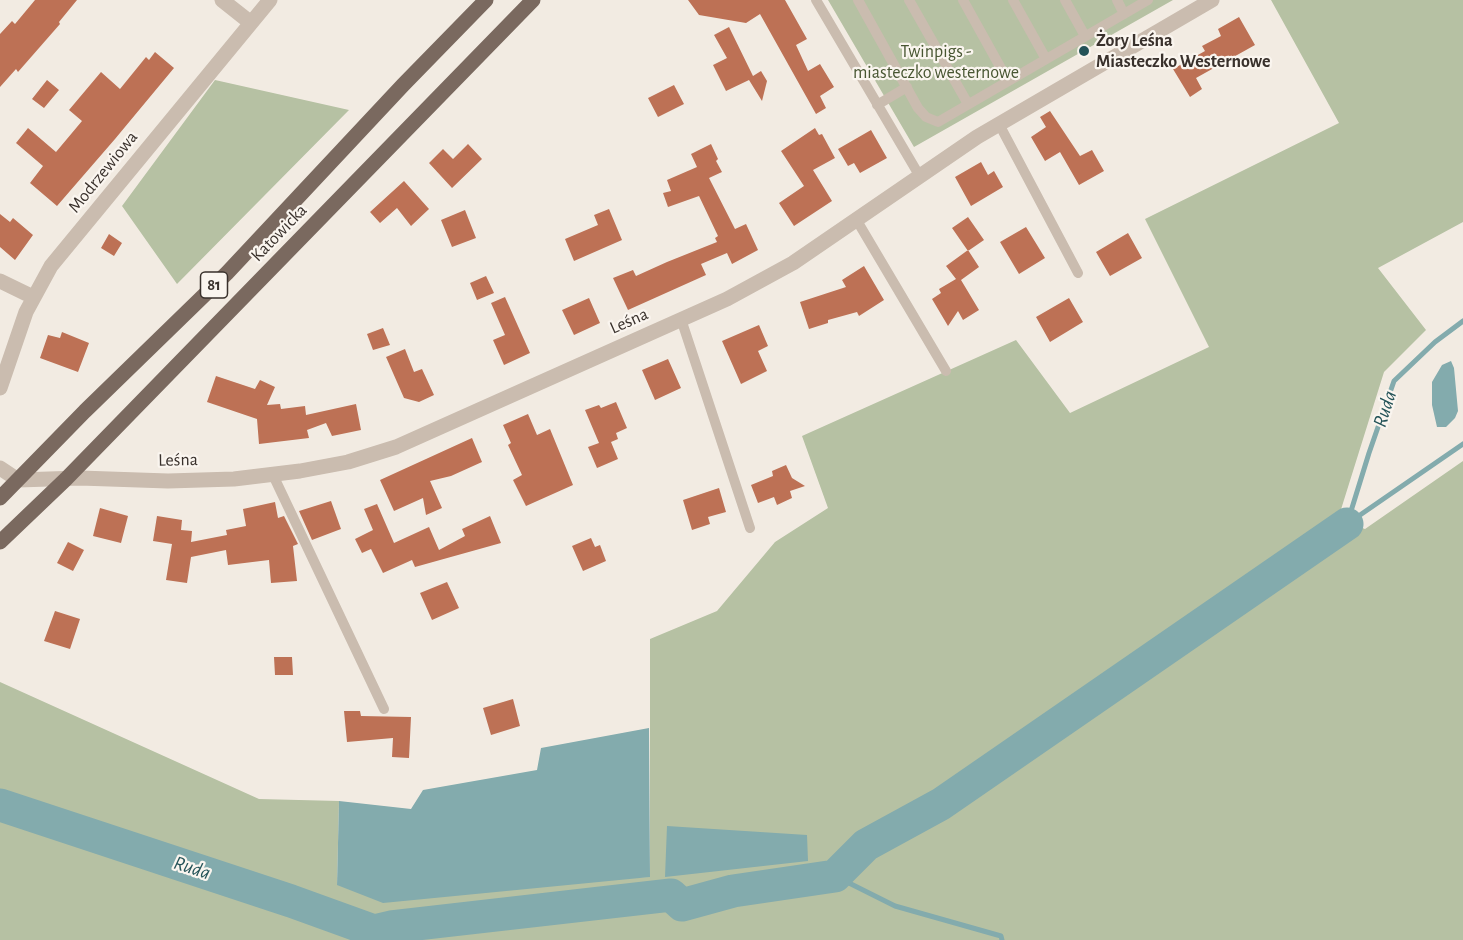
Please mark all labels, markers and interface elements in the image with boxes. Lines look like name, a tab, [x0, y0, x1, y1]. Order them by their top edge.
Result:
place label: Żory Leśna Miasteczko Westernowe	[1096, 30, 1270, 72]
park label: Twinpigs - miasteczko westernowe	[853, 41, 1019, 84]
marker: Żory Leśna Miasteczko Westernowe	[1077, 44, 1091, 58]
street label: Modrzewiowa	[64, 127, 142, 217]
street label: Katowicka	[246, 200, 312, 266]
road number: 81	[200, 272, 228, 298]
street label: Leśna	[606, 303, 652, 339]
water label: Ruda	[1368, 388, 1402, 430]
street label: Leśna	[158, 449, 198, 471]
water label: Ruda	[171, 851, 213, 885]

